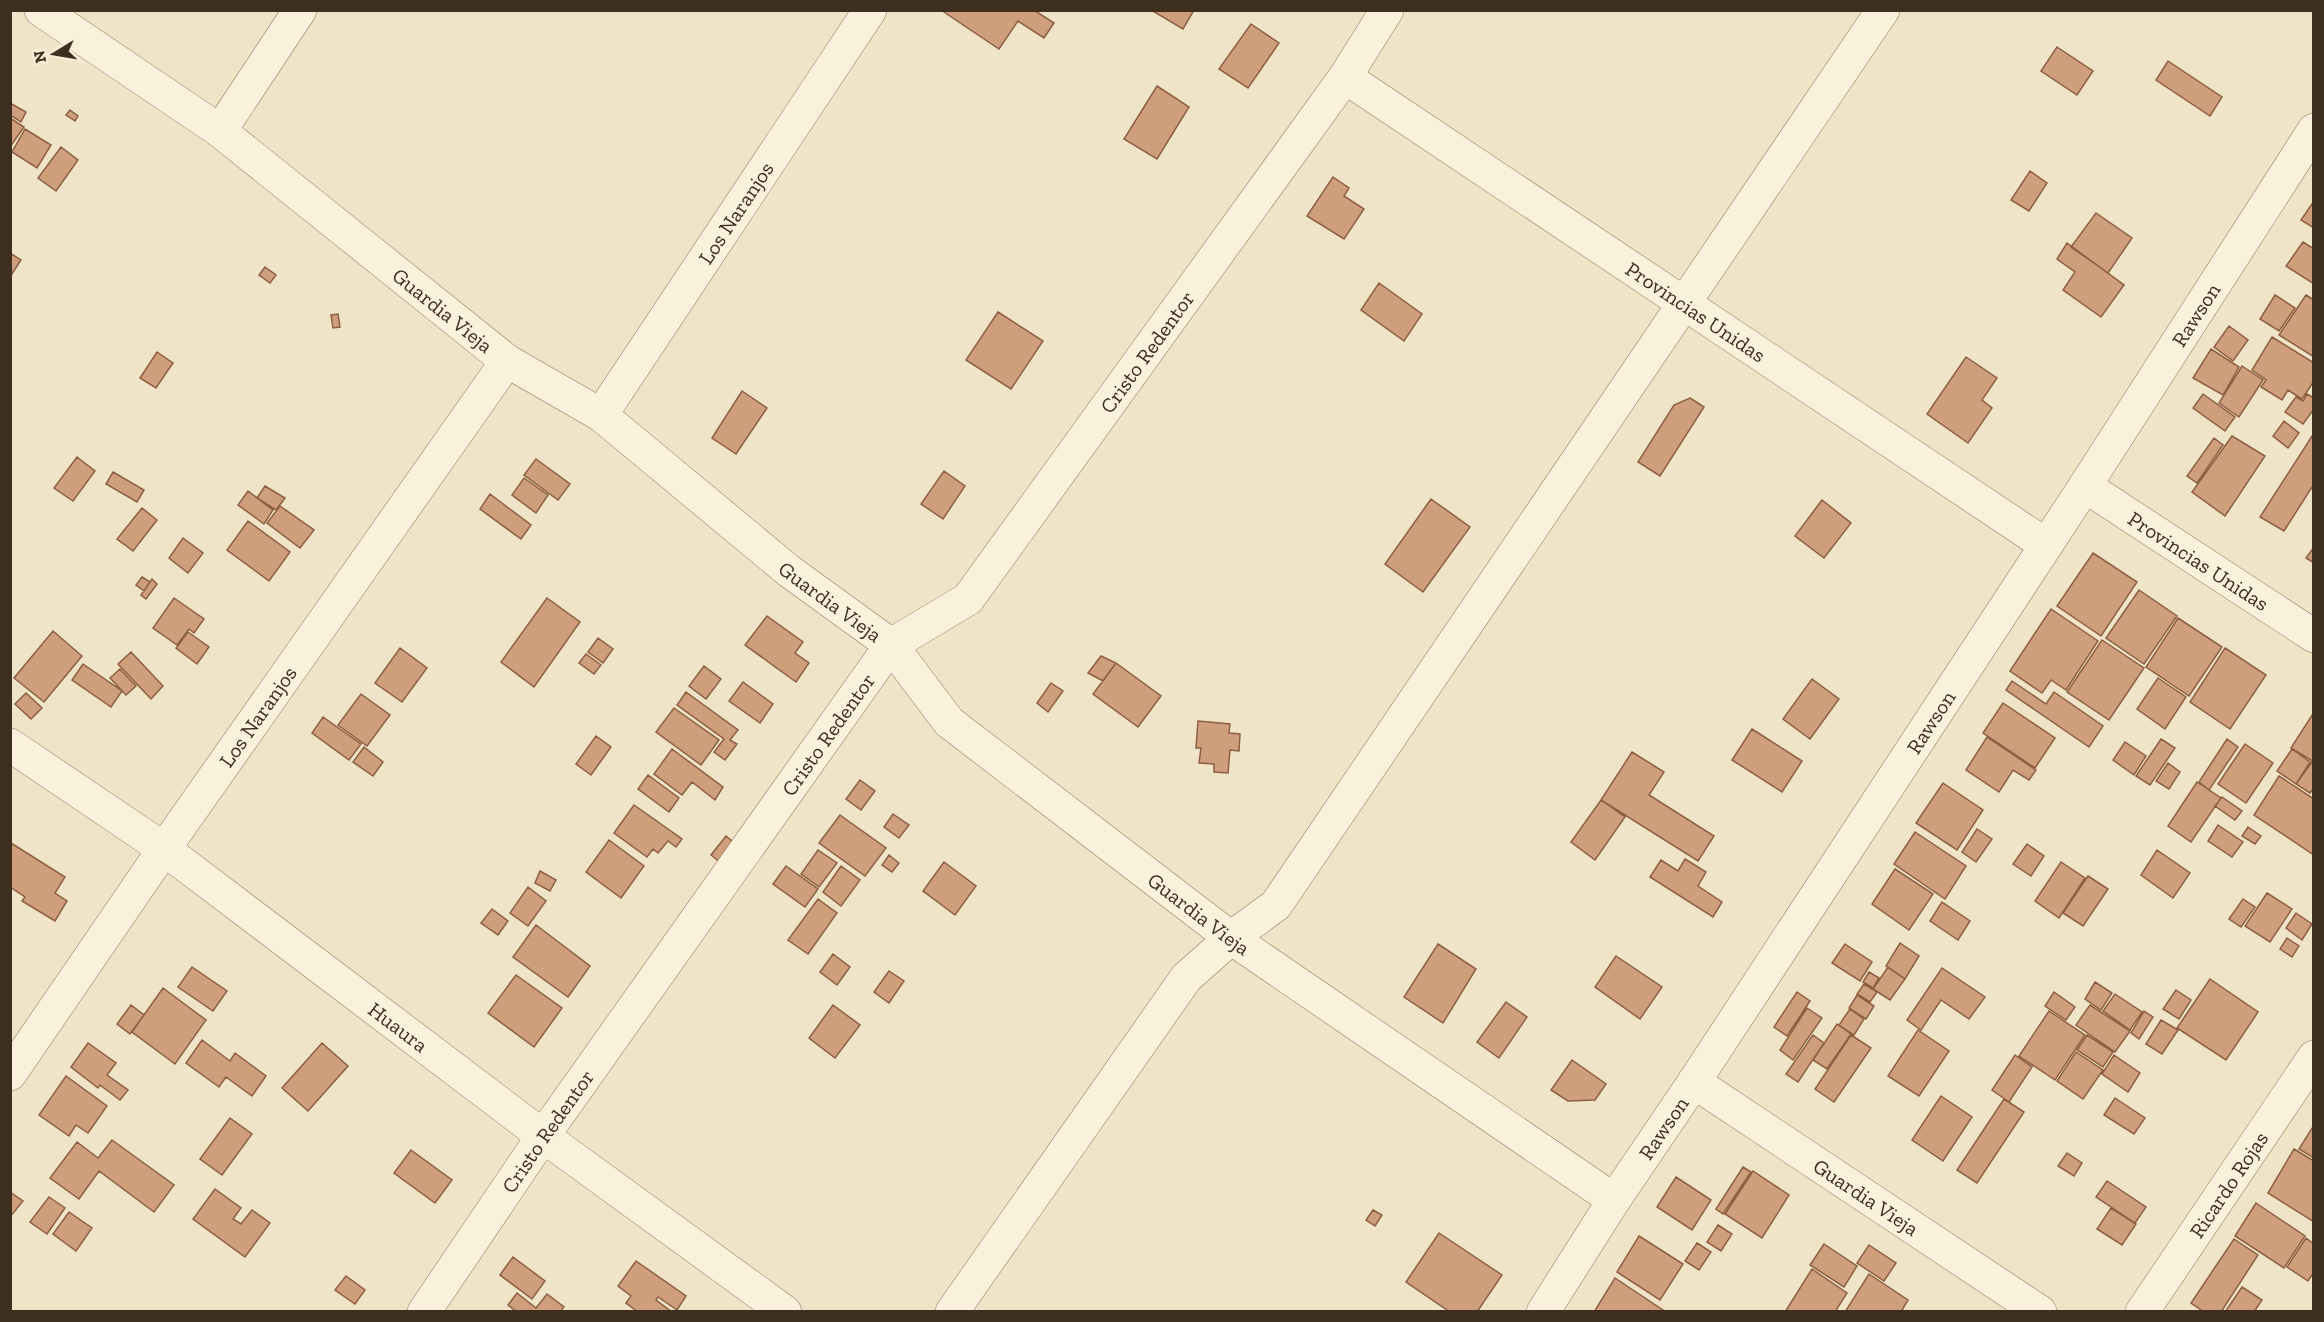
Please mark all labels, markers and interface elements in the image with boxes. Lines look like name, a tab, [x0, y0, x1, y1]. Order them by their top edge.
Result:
north arrow	[24, 24, 84, 84]
text: N	[29, 49, 50, 65]
street label: Los Naranjos	[692, 157, 778, 269]
street label: Provincias Unidas	[1621, 256, 1771, 367]
street label: Guardia Vieja	[388, 262, 498, 358]
street label: Rawson	[2166, 278, 2225, 351]
street label: Cristo Redentor	[1094, 286, 1199, 418]
street label: Provincias Unidas	[2124, 505, 2274, 616]
street label: Guardia Vieja	[774, 555, 887, 647]
street label: Los Naranjos	[213, 661, 301, 772]
street label: Cristo Redentor	[776, 668, 880, 800]
street label: Rawson	[1901, 685, 1960, 758]
street label: Guardia Vieja	[1143, 867, 1255, 960]
street label: Huaura	[364, 996, 433, 1057]
street label: Cristo Redentor	[496, 1065, 599, 1197]
street label: Rawson	[1633, 1091, 1693, 1164]
street label: Ricardo Rojas	[2183, 1126, 2273, 1242]
street label: Guardia Vieja	[1809, 1153, 1924, 1241]

